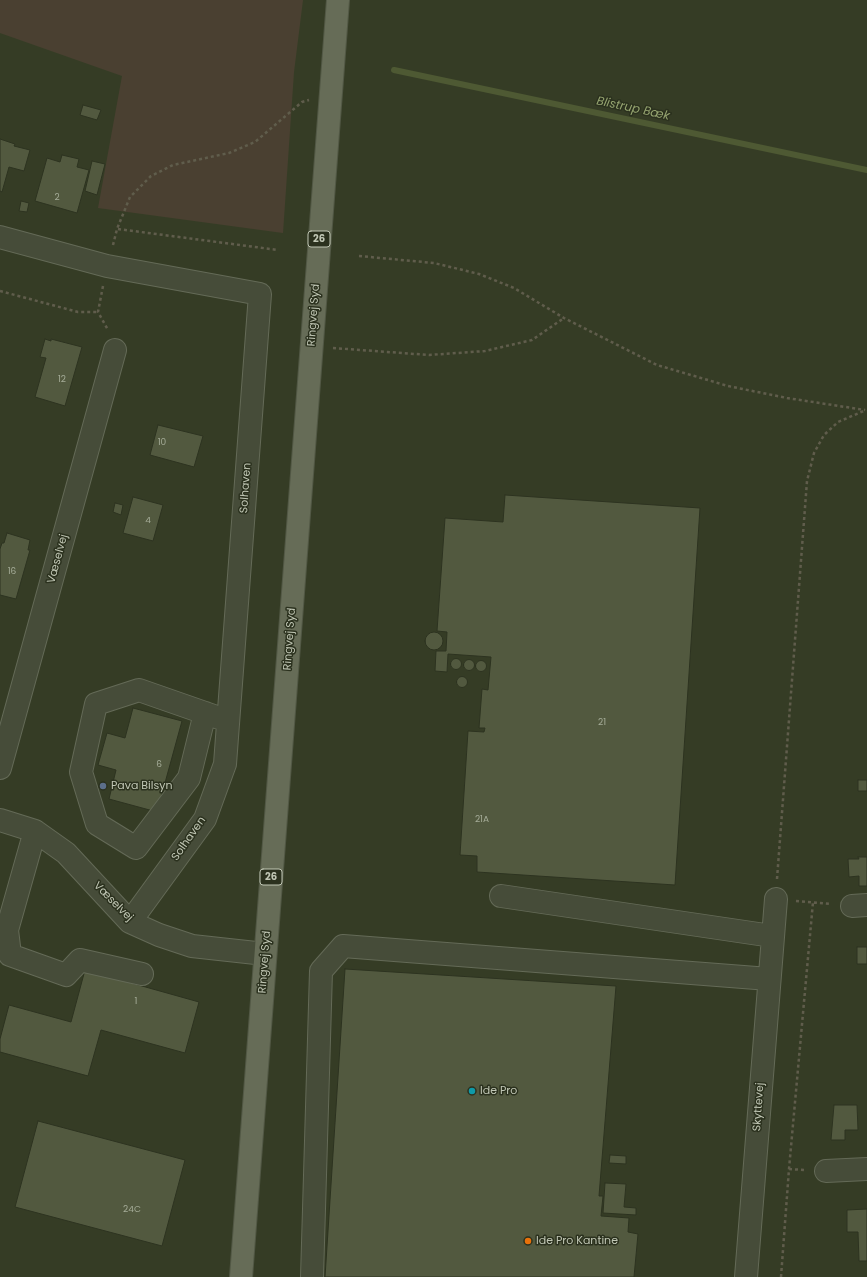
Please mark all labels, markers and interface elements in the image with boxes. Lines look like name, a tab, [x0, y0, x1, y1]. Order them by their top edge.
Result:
water label: Blistrup Bæk	[595, 94, 671, 124]
house number: 2	[54, 193, 60, 203]
road number: 26	[308, 231, 330, 247]
street label: Ringvej Syd	[305, 283, 323, 347]
house number: 12	[58, 375, 66, 385]
house number: 10	[158, 438, 166, 448]
street label: Solhaven	[238, 462, 254, 514]
house number: 4	[145, 516, 151, 526]
street label: Væselvej	[45, 533, 71, 585]
house number: 16	[8, 567, 16, 577]
street label: Ringvej Syd	[281, 607, 299, 671]
house number: 21	[598, 718, 606, 728]
house number: 6	[156, 760, 162, 770]
place label: Pava Bilsyn	[111, 779, 172, 793]
marker: Pava Bilsyn	[98, 781, 108, 791]
street label: Solhaven	[169, 814, 209, 864]
house number: 21A	[475, 815, 489, 825]
road number: 26	[260, 869, 282, 885]
street label: Væselvej	[90, 879, 136, 925]
street label: Ringvej Syd	[256, 930, 274, 994]
house number: 1	[135, 997, 137, 1007]
street label: Skyttevej	[751, 1082, 767, 1132]
place label: Ide Pro	[480, 1084, 517, 1098]
marker: Ide Pro	[467, 1086, 477, 1096]
house number: 24C	[123, 1205, 141, 1215]
place label: Ide Pro Kantine	[536, 1234, 618, 1248]
marker: Ide Pro Kantine	[523, 1236, 533, 1246]

